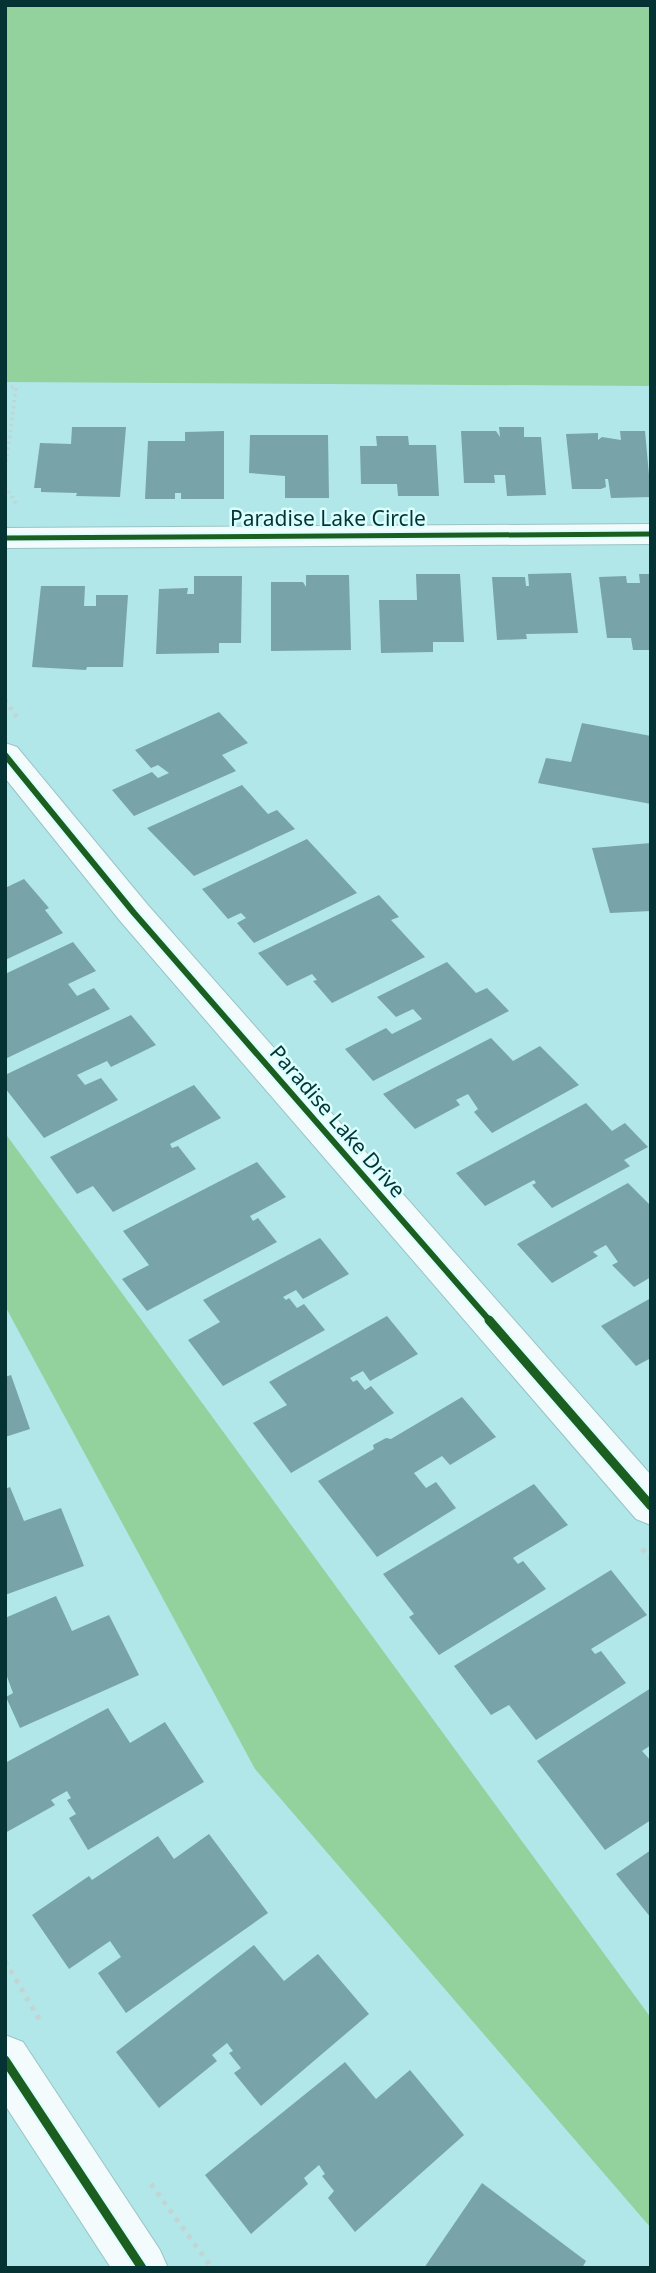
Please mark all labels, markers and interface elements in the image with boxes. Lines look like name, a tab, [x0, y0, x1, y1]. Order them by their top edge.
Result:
street label: Paradise Lake Circle	[230, 504, 426, 532]
street label: Paradise Lake Drive	[264, 1039, 412, 1203]

